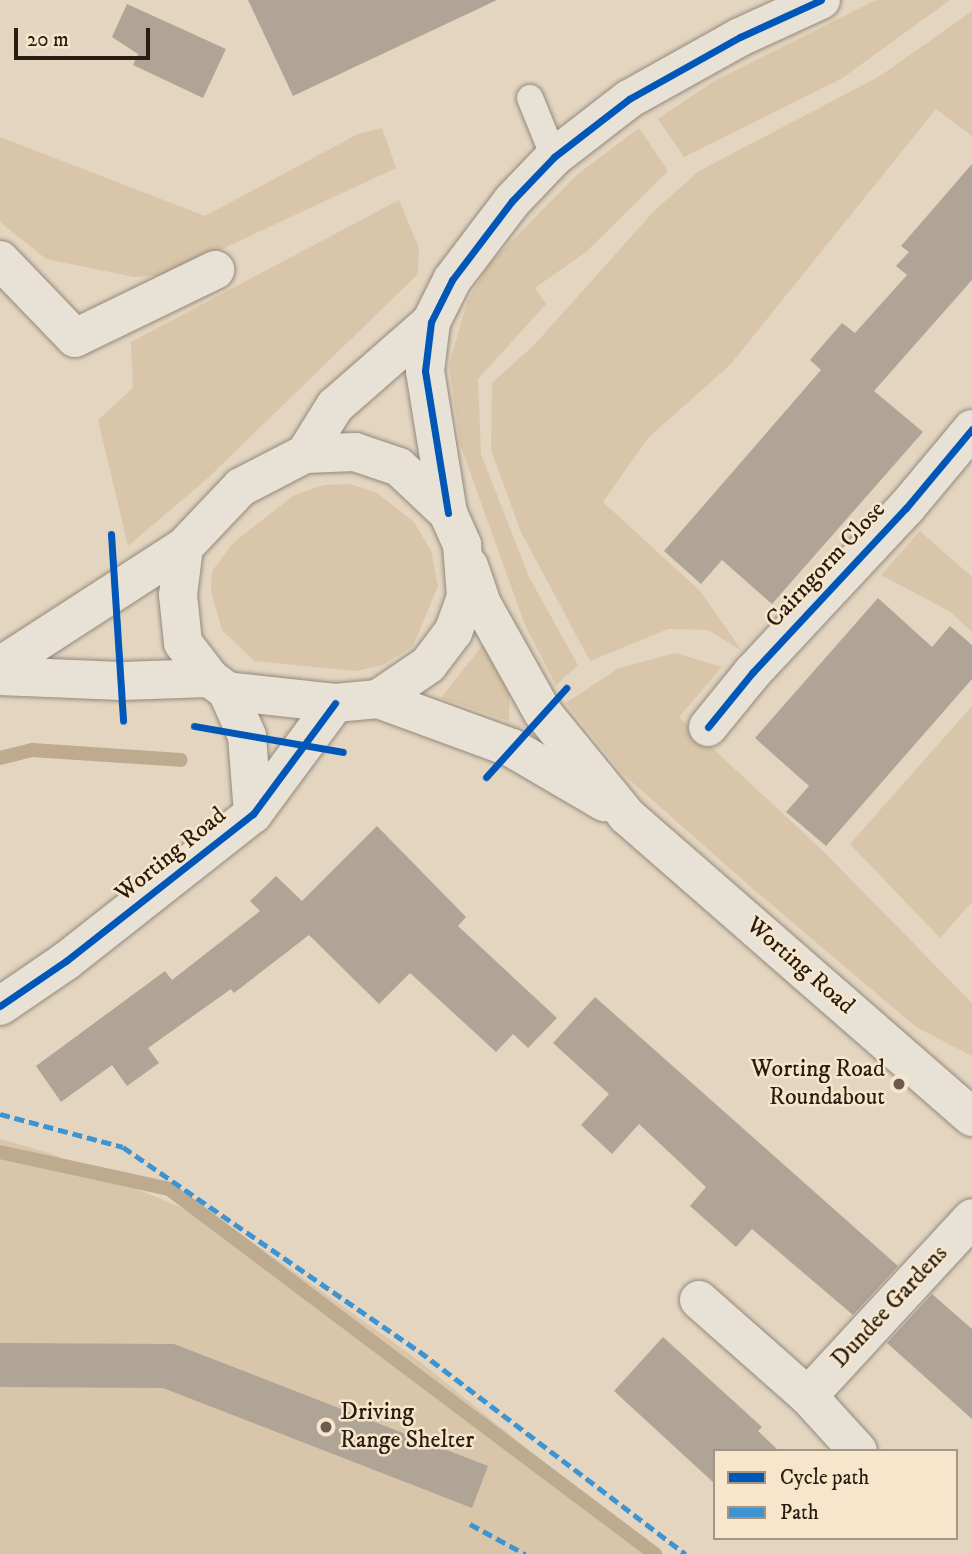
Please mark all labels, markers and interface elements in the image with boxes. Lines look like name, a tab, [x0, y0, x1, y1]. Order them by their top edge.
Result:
scale bar	[18, 14, 154, 58]
text: 20 m	[27, 27, 69, 53]
street label: Cairngorm Close	[760, 496, 892, 634]
street label: Worting Road	[110, 802, 232, 908]
street label: Worting Road	[740, 911, 860, 1021]
place label: Worting Road Roundabout	[751, 1056, 885, 1112]
marker: Worting Road Roundabout	[891, 1076, 907, 1092]
street label: Dundee Gardens	[826, 1240, 954, 1374]
place label: Driving Range Shelter	[340, 1399, 474, 1455]
marker: Driving Range Shelter	[318, 1419, 334, 1435]
legend	[713, 1449, 958, 1540]
text: Cycle path	[780, 1465, 869, 1491]
text: Path	[780, 1500, 819, 1526]

